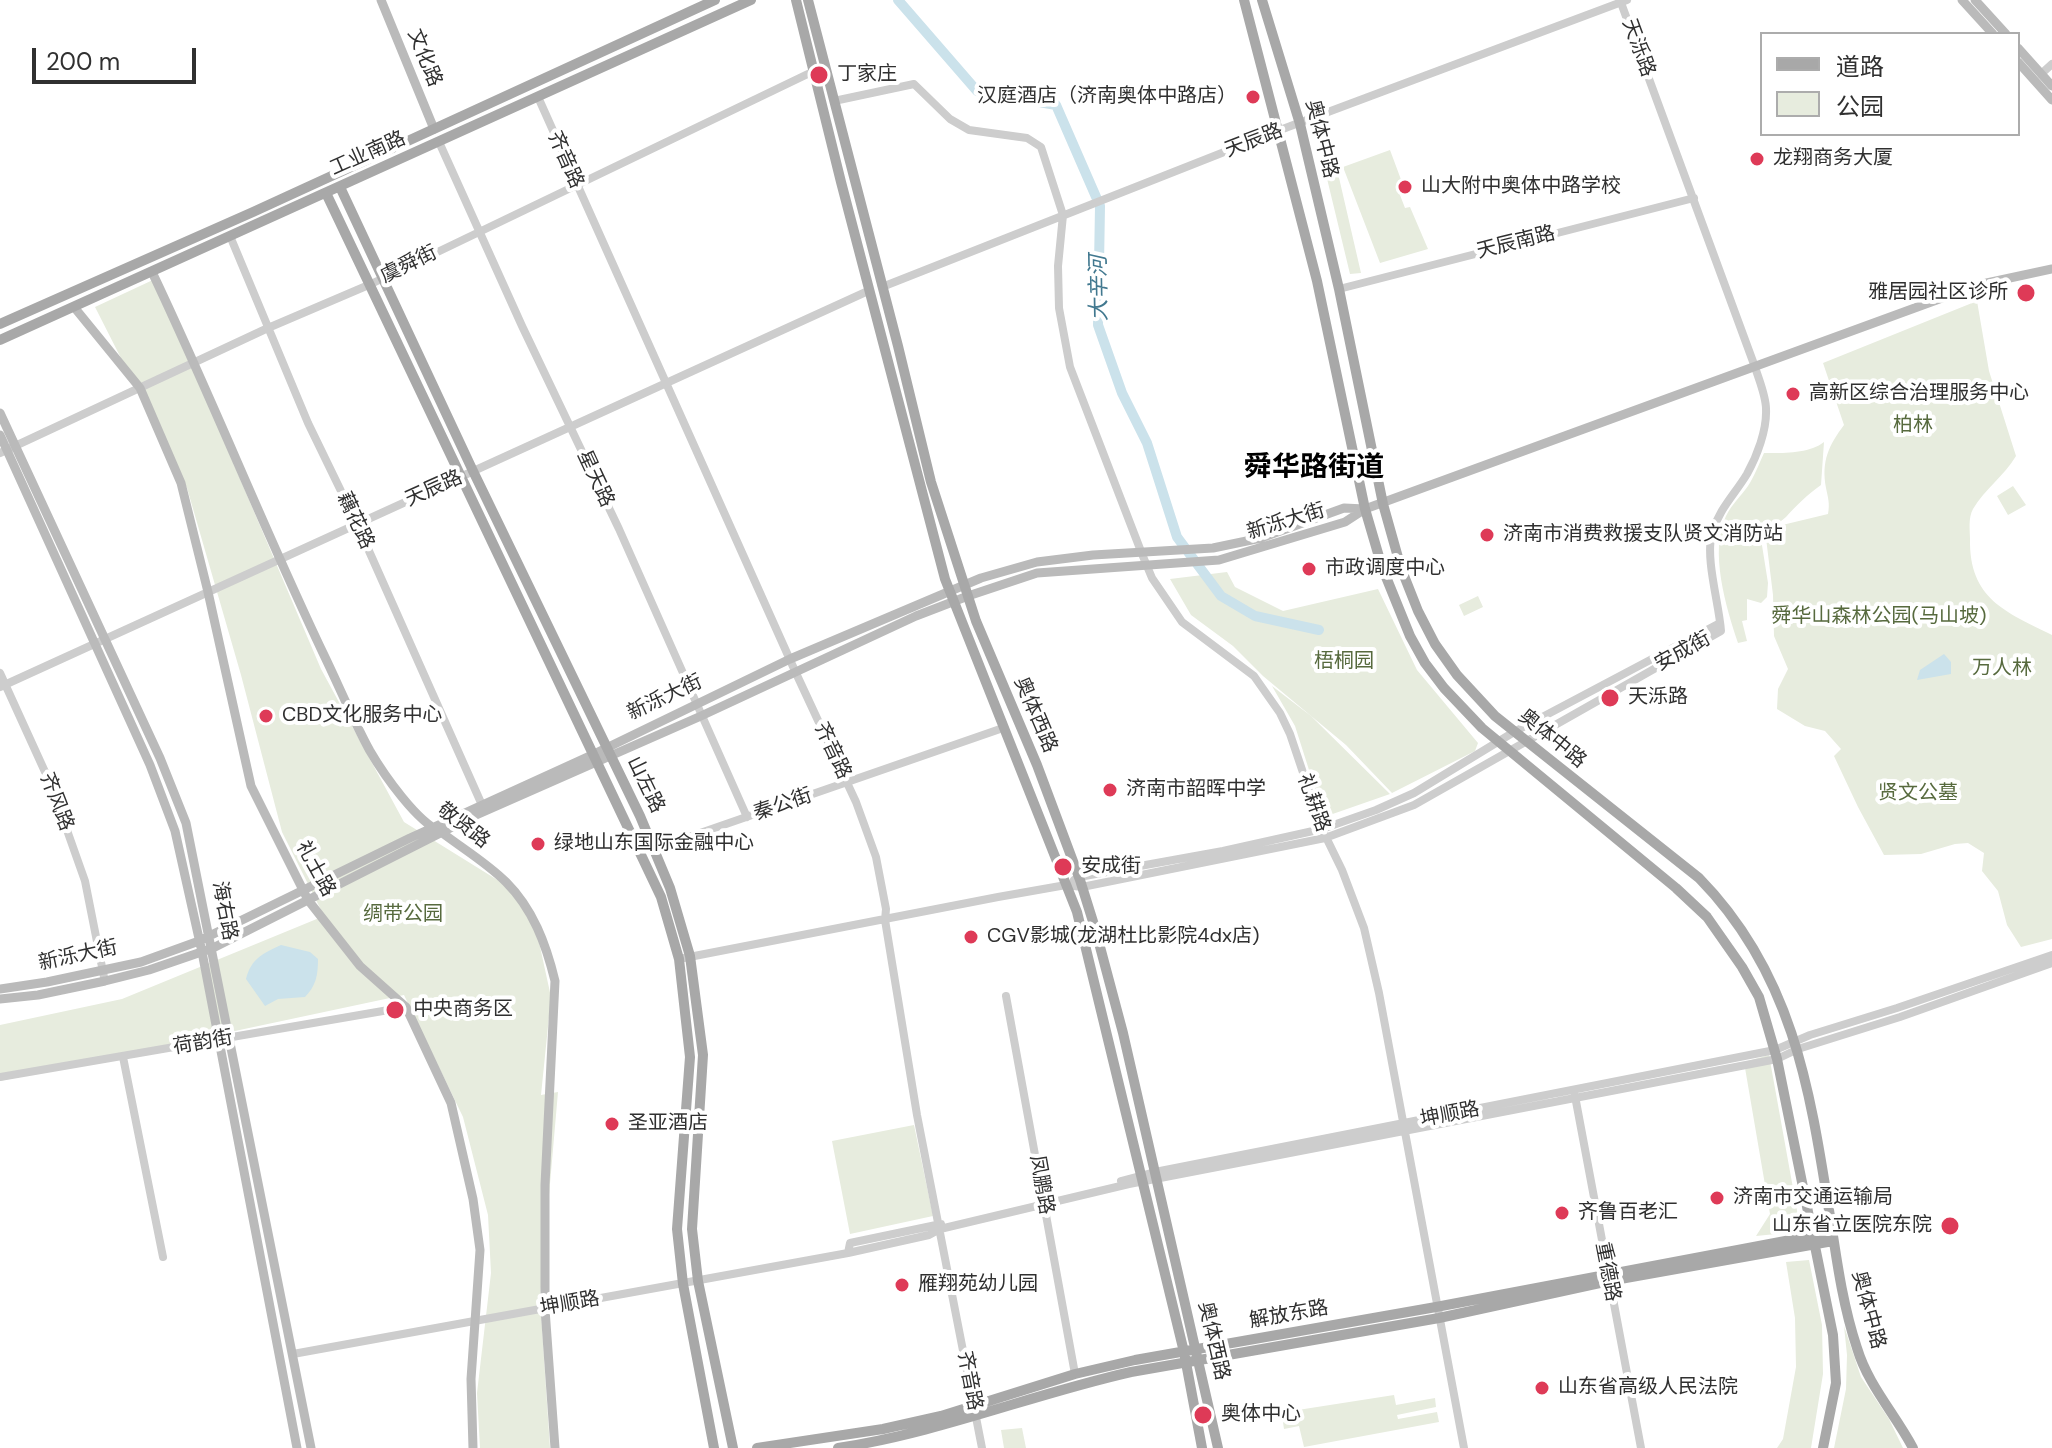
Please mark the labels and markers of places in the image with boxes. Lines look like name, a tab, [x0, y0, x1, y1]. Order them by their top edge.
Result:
place label: 丁家庄	[837, 63, 897, 87]
marker: 丁家庄	[808, 64, 830, 86]
place label: 汉庭酒店（济南奥体中路店）	[977, 85, 1237, 109]
marker: 汉庭酒店（济南奥体中路店）	[1244, 88, 1262, 106]
place label: 龙翔商务大厦	[1773, 147, 1893, 171]
marker: 龙翔商务大厦	[1748, 150, 1766, 168]
place label: 山大附中奥体中路学校	[1421, 175, 1621, 199]
marker: 山大附中奥体中路学校	[1396, 178, 1414, 196]
place label: 雅居园社区诊所	[1868, 281, 2008, 305]
marker: 雅居园社区诊所	[2015, 282, 2037, 304]
place label: 高新区综合治理服务中心	[1809, 382, 2029, 406]
marker: 高新区综合治理服务中心	[1784, 385, 1802, 403]
place label: 济南市消费救援支队贤文消防站	[1503, 523, 1783, 547]
marker: 济南市消费救援支队贤文消防站	[1478, 526, 1496, 544]
place label: 市政调度中心	[1325, 557, 1445, 581]
marker: 市政调度中心	[1300, 560, 1318, 578]
place label: 天泺路	[1628, 686, 1688, 710]
marker: 天泺路	[1599, 687, 1621, 709]
place label: CBD文化服务中心	[282, 704, 442, 728]
marker: CBD文化服务中心	[257, 707, 275, 725]
place label: 济南市韶晖中学	[1126, 778, 1266, 802]
marker: 济南市韶晖中学	[1101, 781, 1119, 799]
place label: 绿地山东国际金融中心	[554, 832, 754, 856]
marker: 绿地山东国际金融中心	[529, 835, 547, 853]
place label: 安成街	[1081, 855, 1141, 879]
marker: 安成街	[1052, 856, 1074, 878]
place label: CGV影城(龙湖杜比影院4dx店)	[987, 925, 1259, 949]
marker: CGV影城(龙湖杜比影院4dx店)	[962, 928, 980, 946]
place label: 中央商务区	[413, 998, 513, 1022]
marker: 中央商务区	[384, 999, 406, 1021]
place label: 圣亚酒店	[628, 1112, 708, 1136]
marker: 圣亚酒店	[603, 1115, 621, 1133]
place label: 济南市交通运输局	[1733, 1186, 1893, 1210]
marker: 济南市交通运输局	[1708, 1189, 1726, 1207]
place label: 齐鲁百老汇	[1578, 1201, 1678, 1225]
marker: 齐鲁百老汇	[1553, 1204, 1571, 1222]
place label: 山东省立医院东院	[1772, 1214, 1932, 1238]
marker: 山东省立医院东院	[1939, 1215, 1961, 1237]
place label: 雁翔苑幼儿园	[918, 1273, 1038, 1297]
marker: 雁翔苑幼儿园	[893, 1276, 911, 1294]
place label: 山东省高级人民法院	[1558, 1376, 1738, 1400]
marker: 山东省高级人民法院	[1533, 1379, 1551, 1397]
place label: 奥体中心	[1221, 1403, 1301, 1427]
marker: 奥体中心	[1192, 1404, 1214, 1426]

